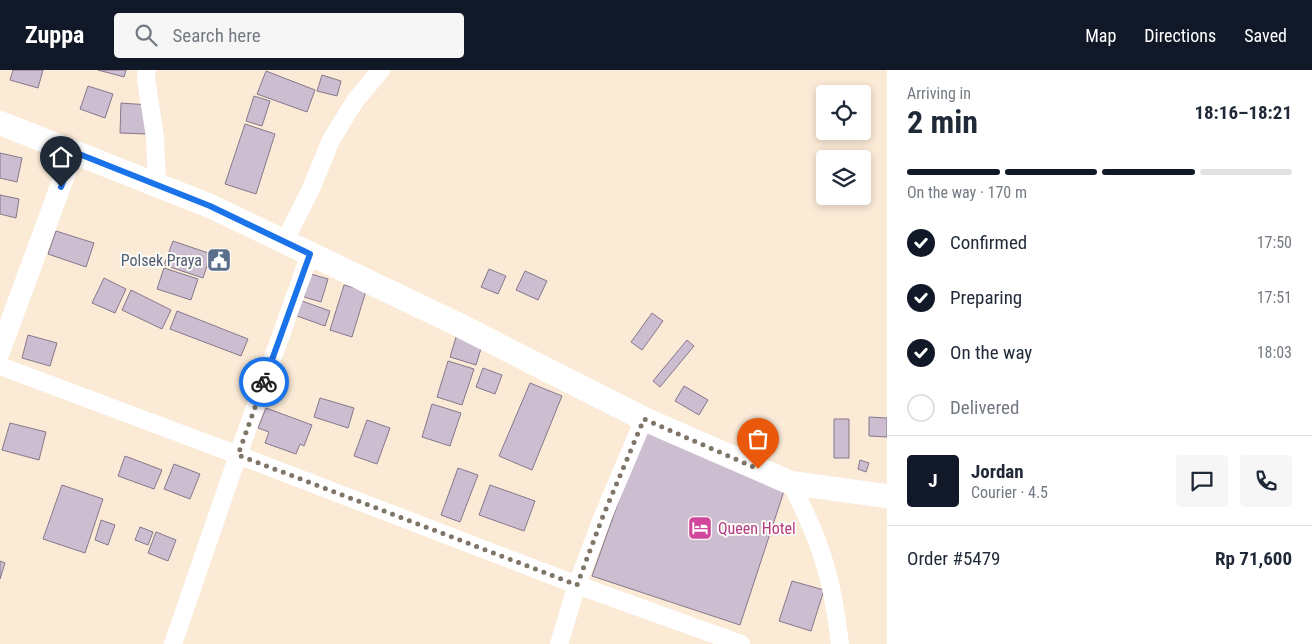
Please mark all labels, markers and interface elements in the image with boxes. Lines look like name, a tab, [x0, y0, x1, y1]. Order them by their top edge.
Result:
search box	[114, 13, 464, 58]
text: Zuppa	[25, 21, 84, 49]
icon: search	[132, 21, 160, 49]
text: Search here	[172, 24, 261, 47]
text: Map	[1085, 25, 1116, 46]
text: Directions	[1144, 25, 1216, 46]
text: Saved	[1244, 25, 1287, 46]
text: Arriving in	[907, 84, 971, 103]
map controls	[816, 85, 871, 205]
button: locate	[816, 85, 871, 140]
text: 18:16–18:21	[1194, 101, 1292, 124]
text: 2 min	[907, 103, 978, 141]
pin	[40, 136, 82, 187]
icon: home	[47, 143, 75, 171]
button: layers	[816, 150, 871, 205]
text: On the way · 170 m	[907, 183, 1027, 202]
icon: check	[907, 229, 935, 257]
text: Confirmed	[950, 231, 1027, 254]
text: 17:50	[1257, 233, 1292, 252]
public building icon: Polsek Praya	[206, 247, 232, 273]
place label: Polsek Praya	[121, 251, 202, 270]
icon: check	[907, 284, 935, 312]
text: Preparing	[950, 286, 1022, 309]
text: 17:51	[1257, 288, 1292, 307]
icon: check	[907, 339, 935, 367]
text: On the way	[950, 341, 1032, 364]
text: 18:03	[1257, 343, 1292, 362]
courier	[239, 357, 289, 407]
icon: bike	[250, 368, 278, 396]
text: Delivered	[950, 396, 1019, 419]
pin	[737, 418, 779, 469]
icon: bag	[744, 425, 772, 453]
button: chat	[1176, 455, 1228, 507]
button: phone	[1240, 455, 1292, 507]
text: Jordan	[971, 460, 1024, 483]
text: J	[928, 469, 938, 492]
text: Courier · 4.5	[971, 483, 1048, 502]
hotel icon: Queen Hotel	[687, 515, 713, 541]
place label: Queen Hotel	[718, 519, 796, 538]
text: Order #5479	[907, 547, 1000, 570]
text: Rp 71,600	[1215, 547, 1292, 570]

